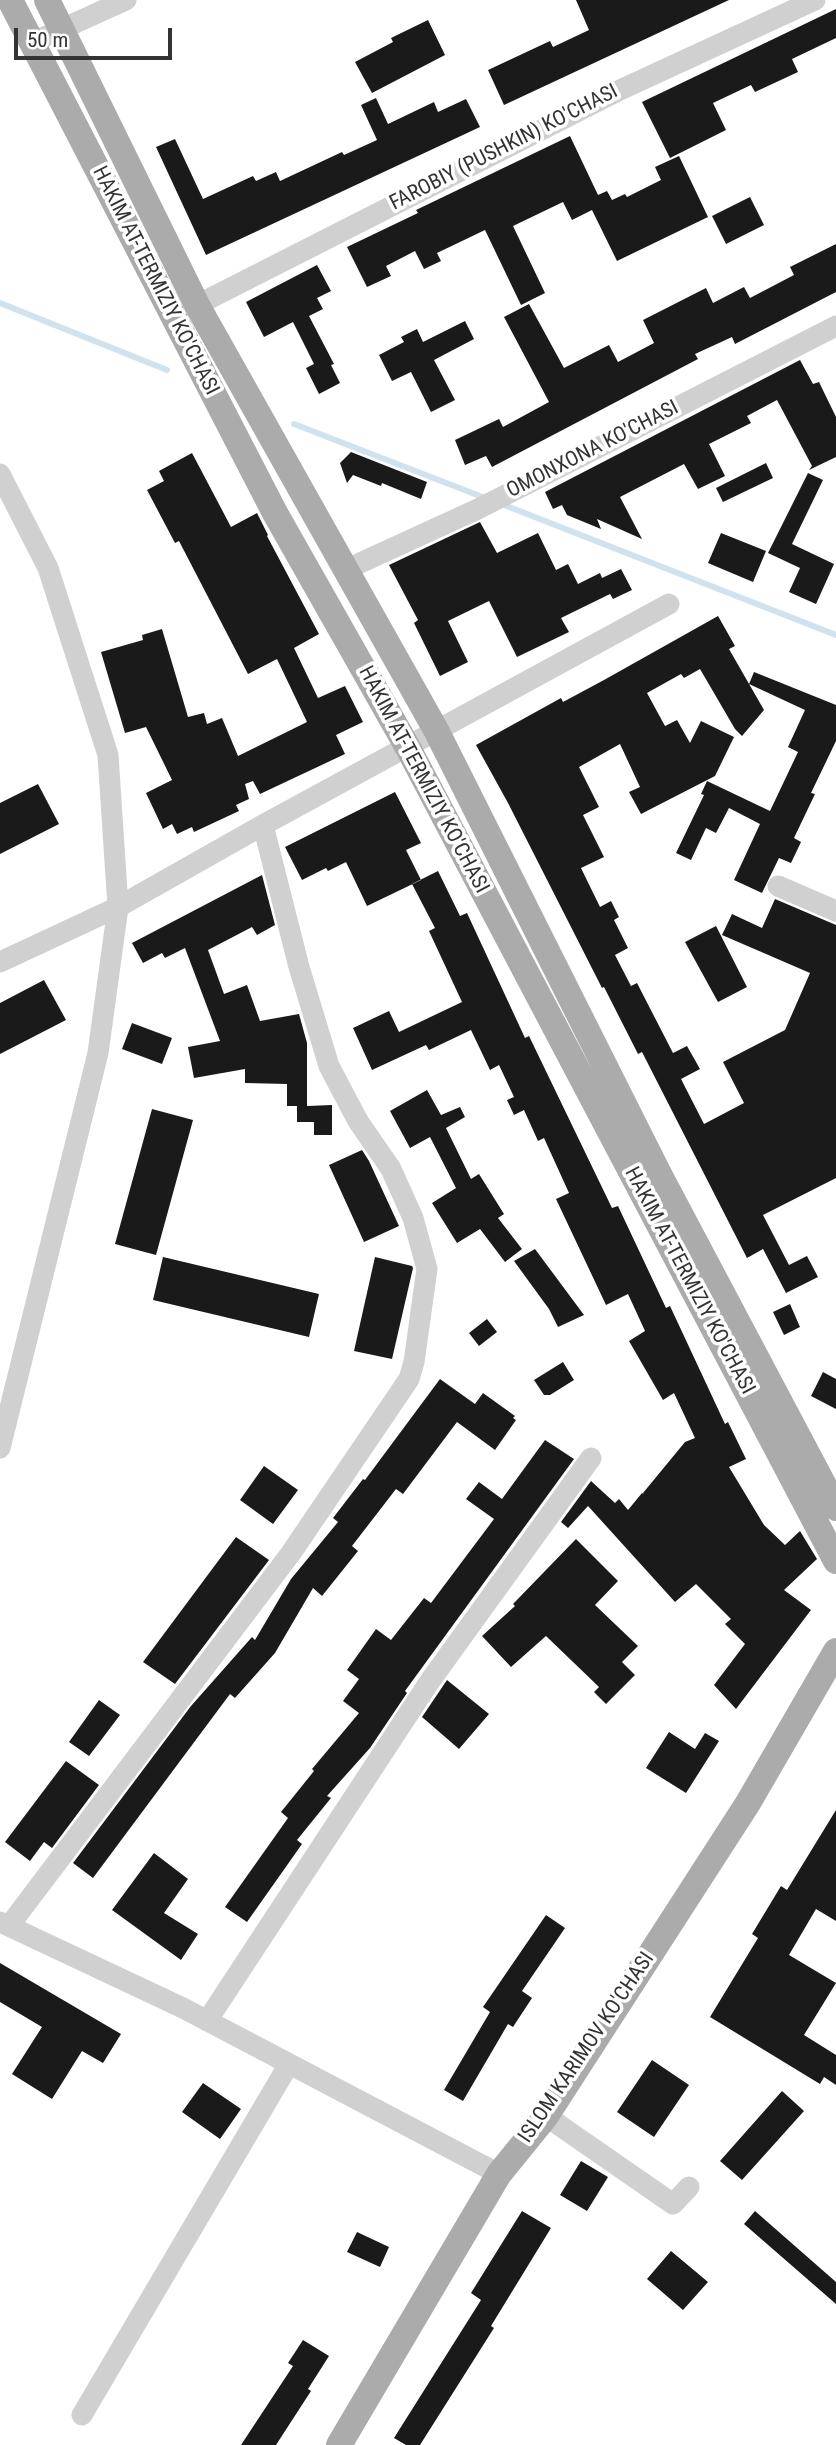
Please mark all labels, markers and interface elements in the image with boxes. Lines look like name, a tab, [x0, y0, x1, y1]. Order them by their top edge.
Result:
scale bar	[18, 14, 175, 58]
text: 50 m	[27, 28, 68, 52]
street label: FAROBIY (PUSHKIN) KO'CHASI	[386, 79, 622, 217]
street label: HAKIM AT-TERMIZIY KO'CHASI	[86, 162, 224, 400]
street label: OMONXONA KO'CHASI	[503, 396, 683, 504]
street label: HAKIM AT-TERMIZIY KO'CHASI	[352, 662, 494, 898]
street label: HAKIM AT-TERMIZIY KO'CHASI	[618, 1163, 760, 1399]
street label: ISLOM KARIMOV KO'CHASI	[514, 1948, 660, 2148]

